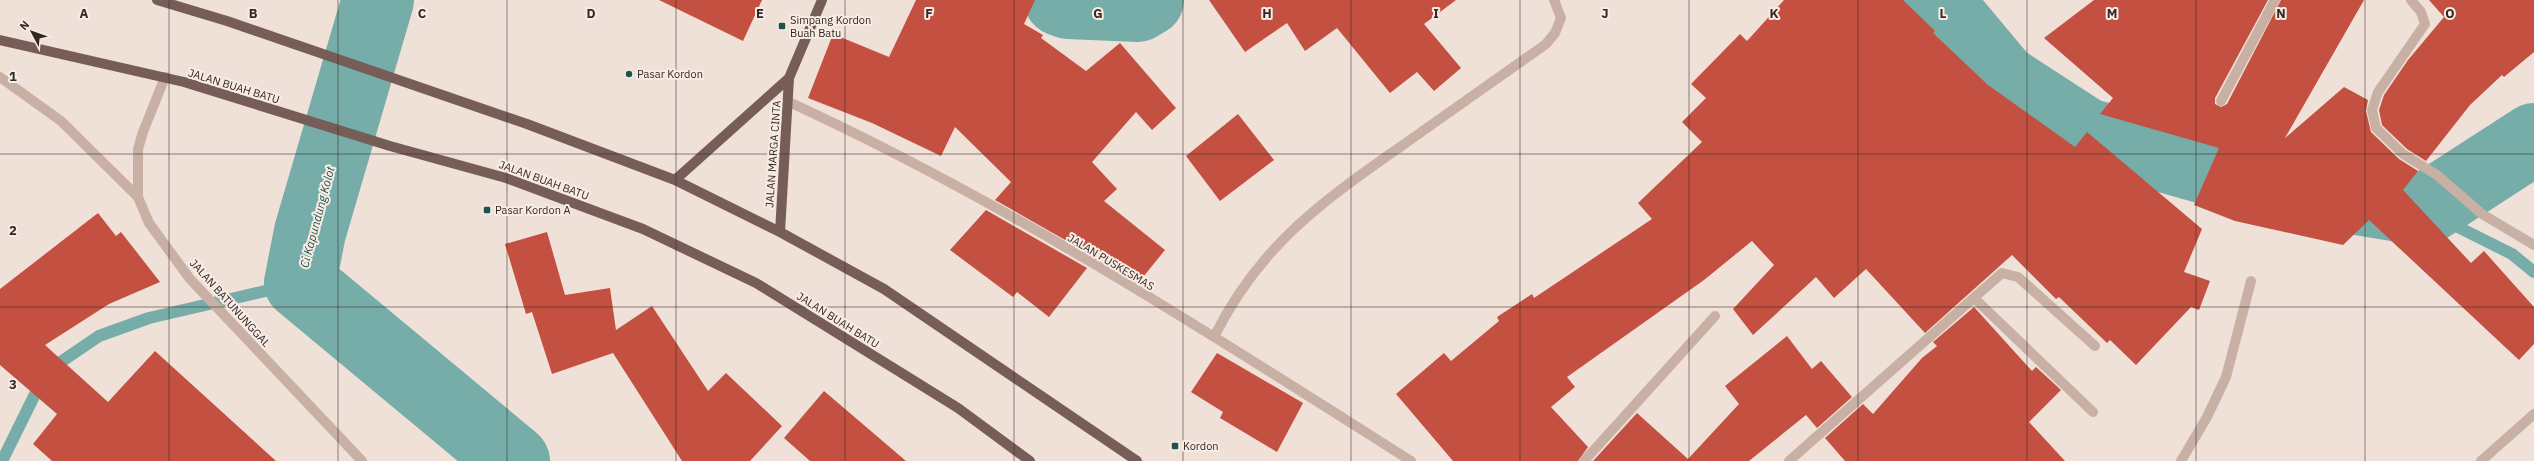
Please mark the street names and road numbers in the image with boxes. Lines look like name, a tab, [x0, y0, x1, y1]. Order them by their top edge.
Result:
street label: JALAN BUAH BATU	[187, 65, 281, 107]
street label: JALAN MARGA CINTA	[762, 100, 784, 208]
street label: JALAN BUAH BATU	[497, 157, 591, 203]
street label: JALAN PUSKESMAS	[1065, 231, 1157, 293]
street label: JALAN BATUNUNGGAL	[187, 256, 274, 350]
street label: JALAN BUAH BATU	[794, 289, 882, 351]

